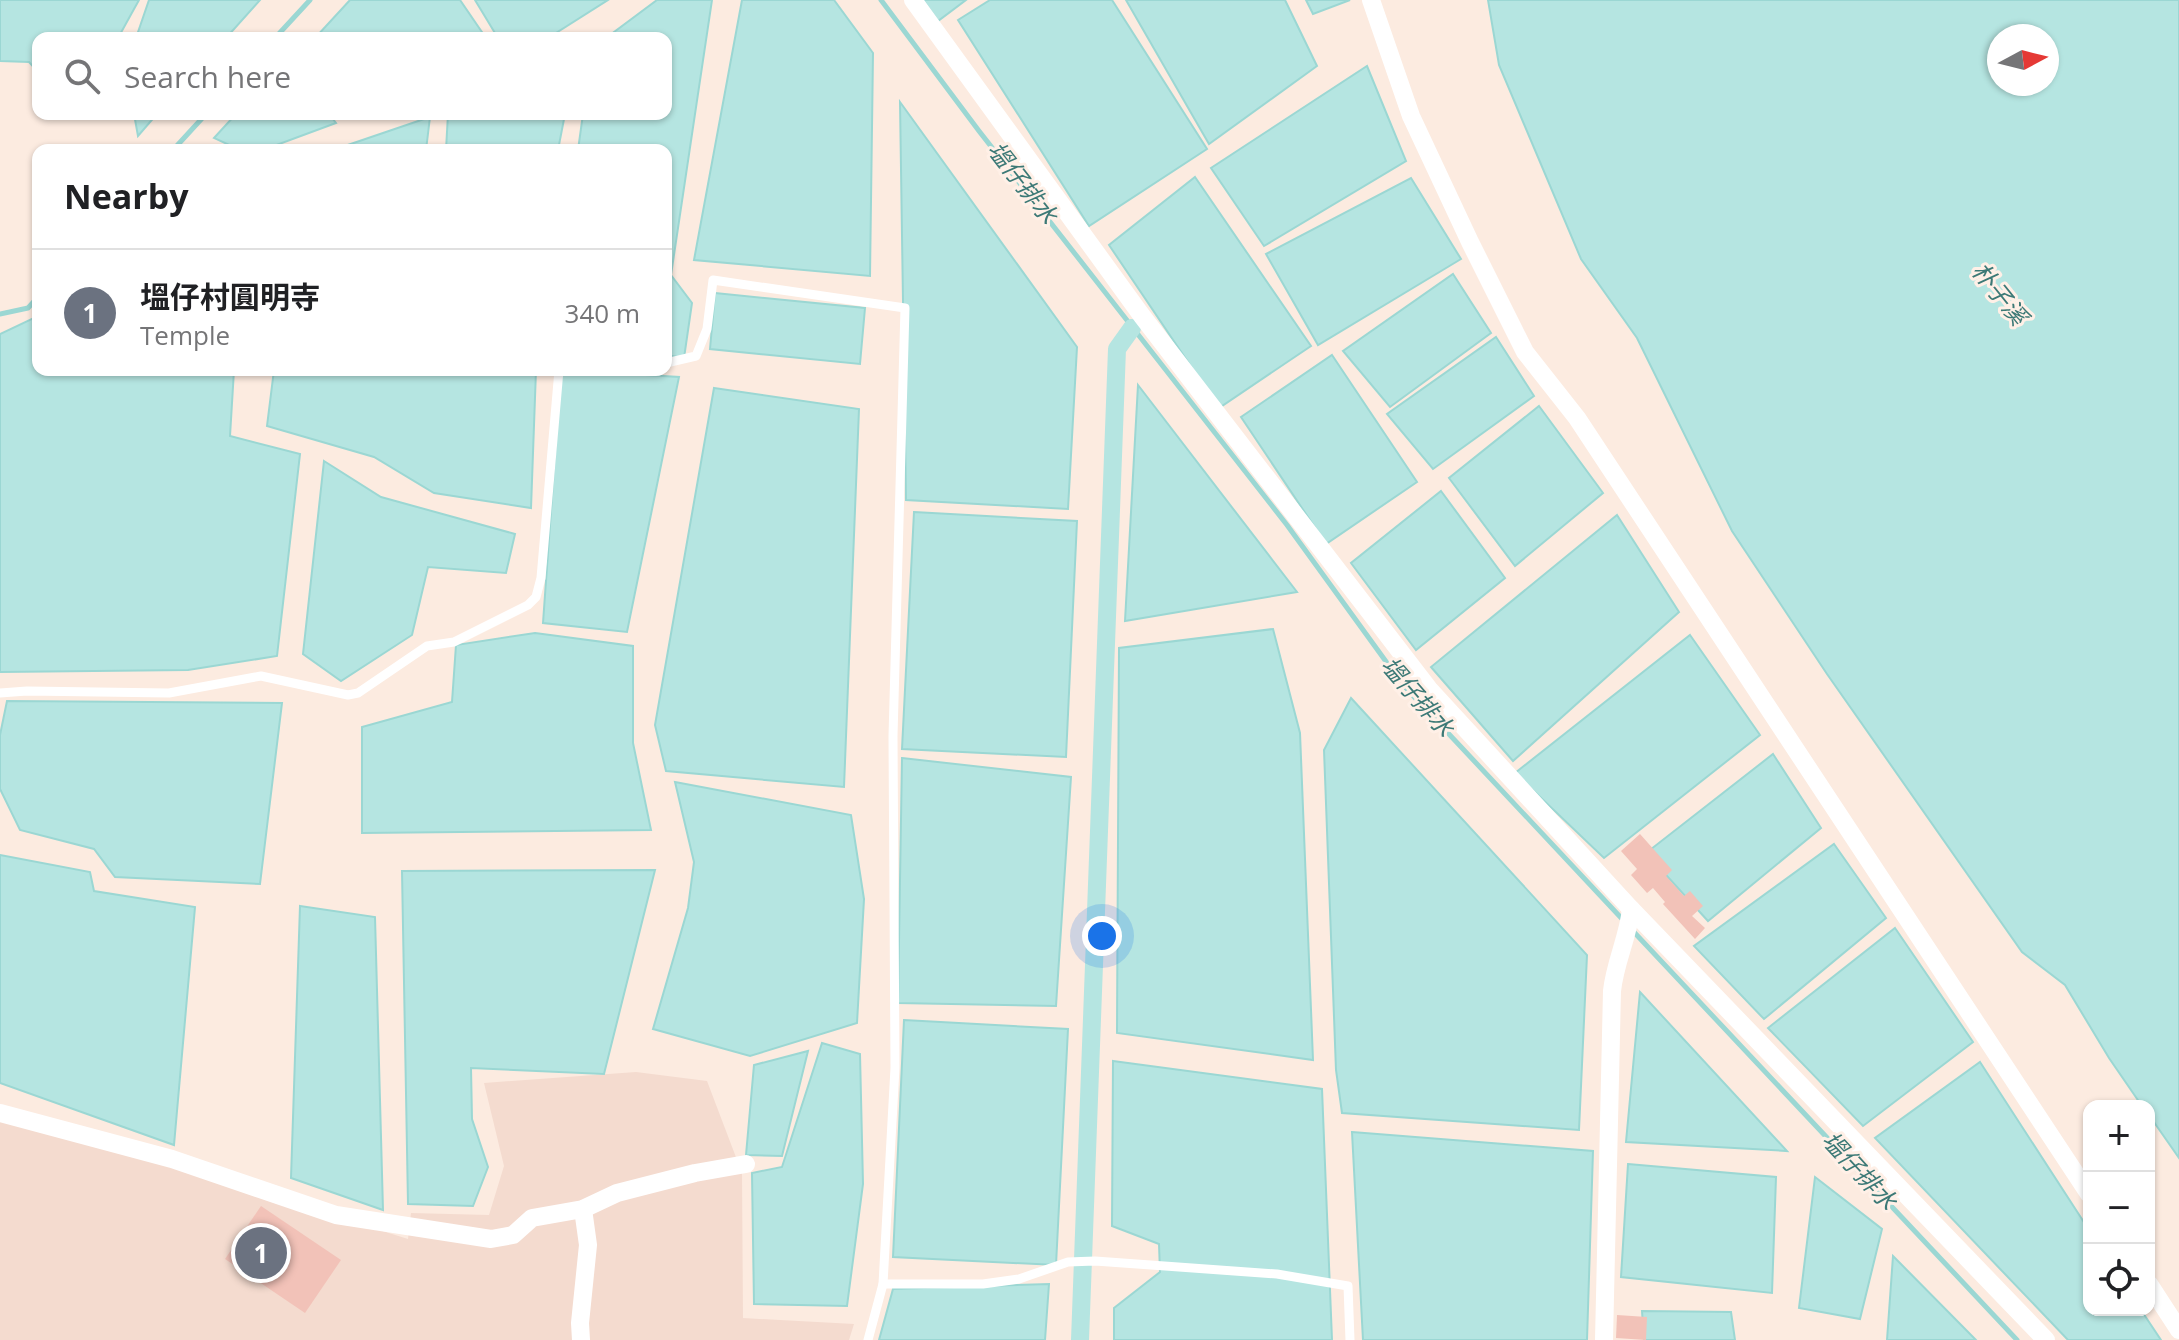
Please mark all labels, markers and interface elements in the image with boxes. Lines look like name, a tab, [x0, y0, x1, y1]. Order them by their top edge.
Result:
north arrow	[1987, 24, 2059, 96]
search box	[32, 32, 672, 120]
icon: search	[60, 54, 104, 98]
text: Search here	[124, 56, 291, 97]
water label: 塭仔排水	[981, 134, 1066, 231]
text: Nearby	[64, 173, 189, 219]
water label: 朴子溪	[1965, 255, 2038, 334]
text: 塭仔村圓明寺	[140, 276, 320, 317]
text: 1	[83, 295, 97, 331]
text: 340 m	[565, 295, 640, 331]
text: Temple	[140, 317, 230, 353]
water label: 塭仔排水	[1374, 649, 1463, 744]
your location	[1082, 916, 1122, 956]
map controls	[2083, 1100, 2155, 1316]
button: +	[2083, 1100, 2155, 1172]
water label: 塭仔排水	[1815, 1124, 1906, 1217]
button: −	[2083, 1172, 2155, 1244]
pin: 1	[235, 1223, 287, 1283]
button: locate	[2083, 1244, 2155, 1316]

